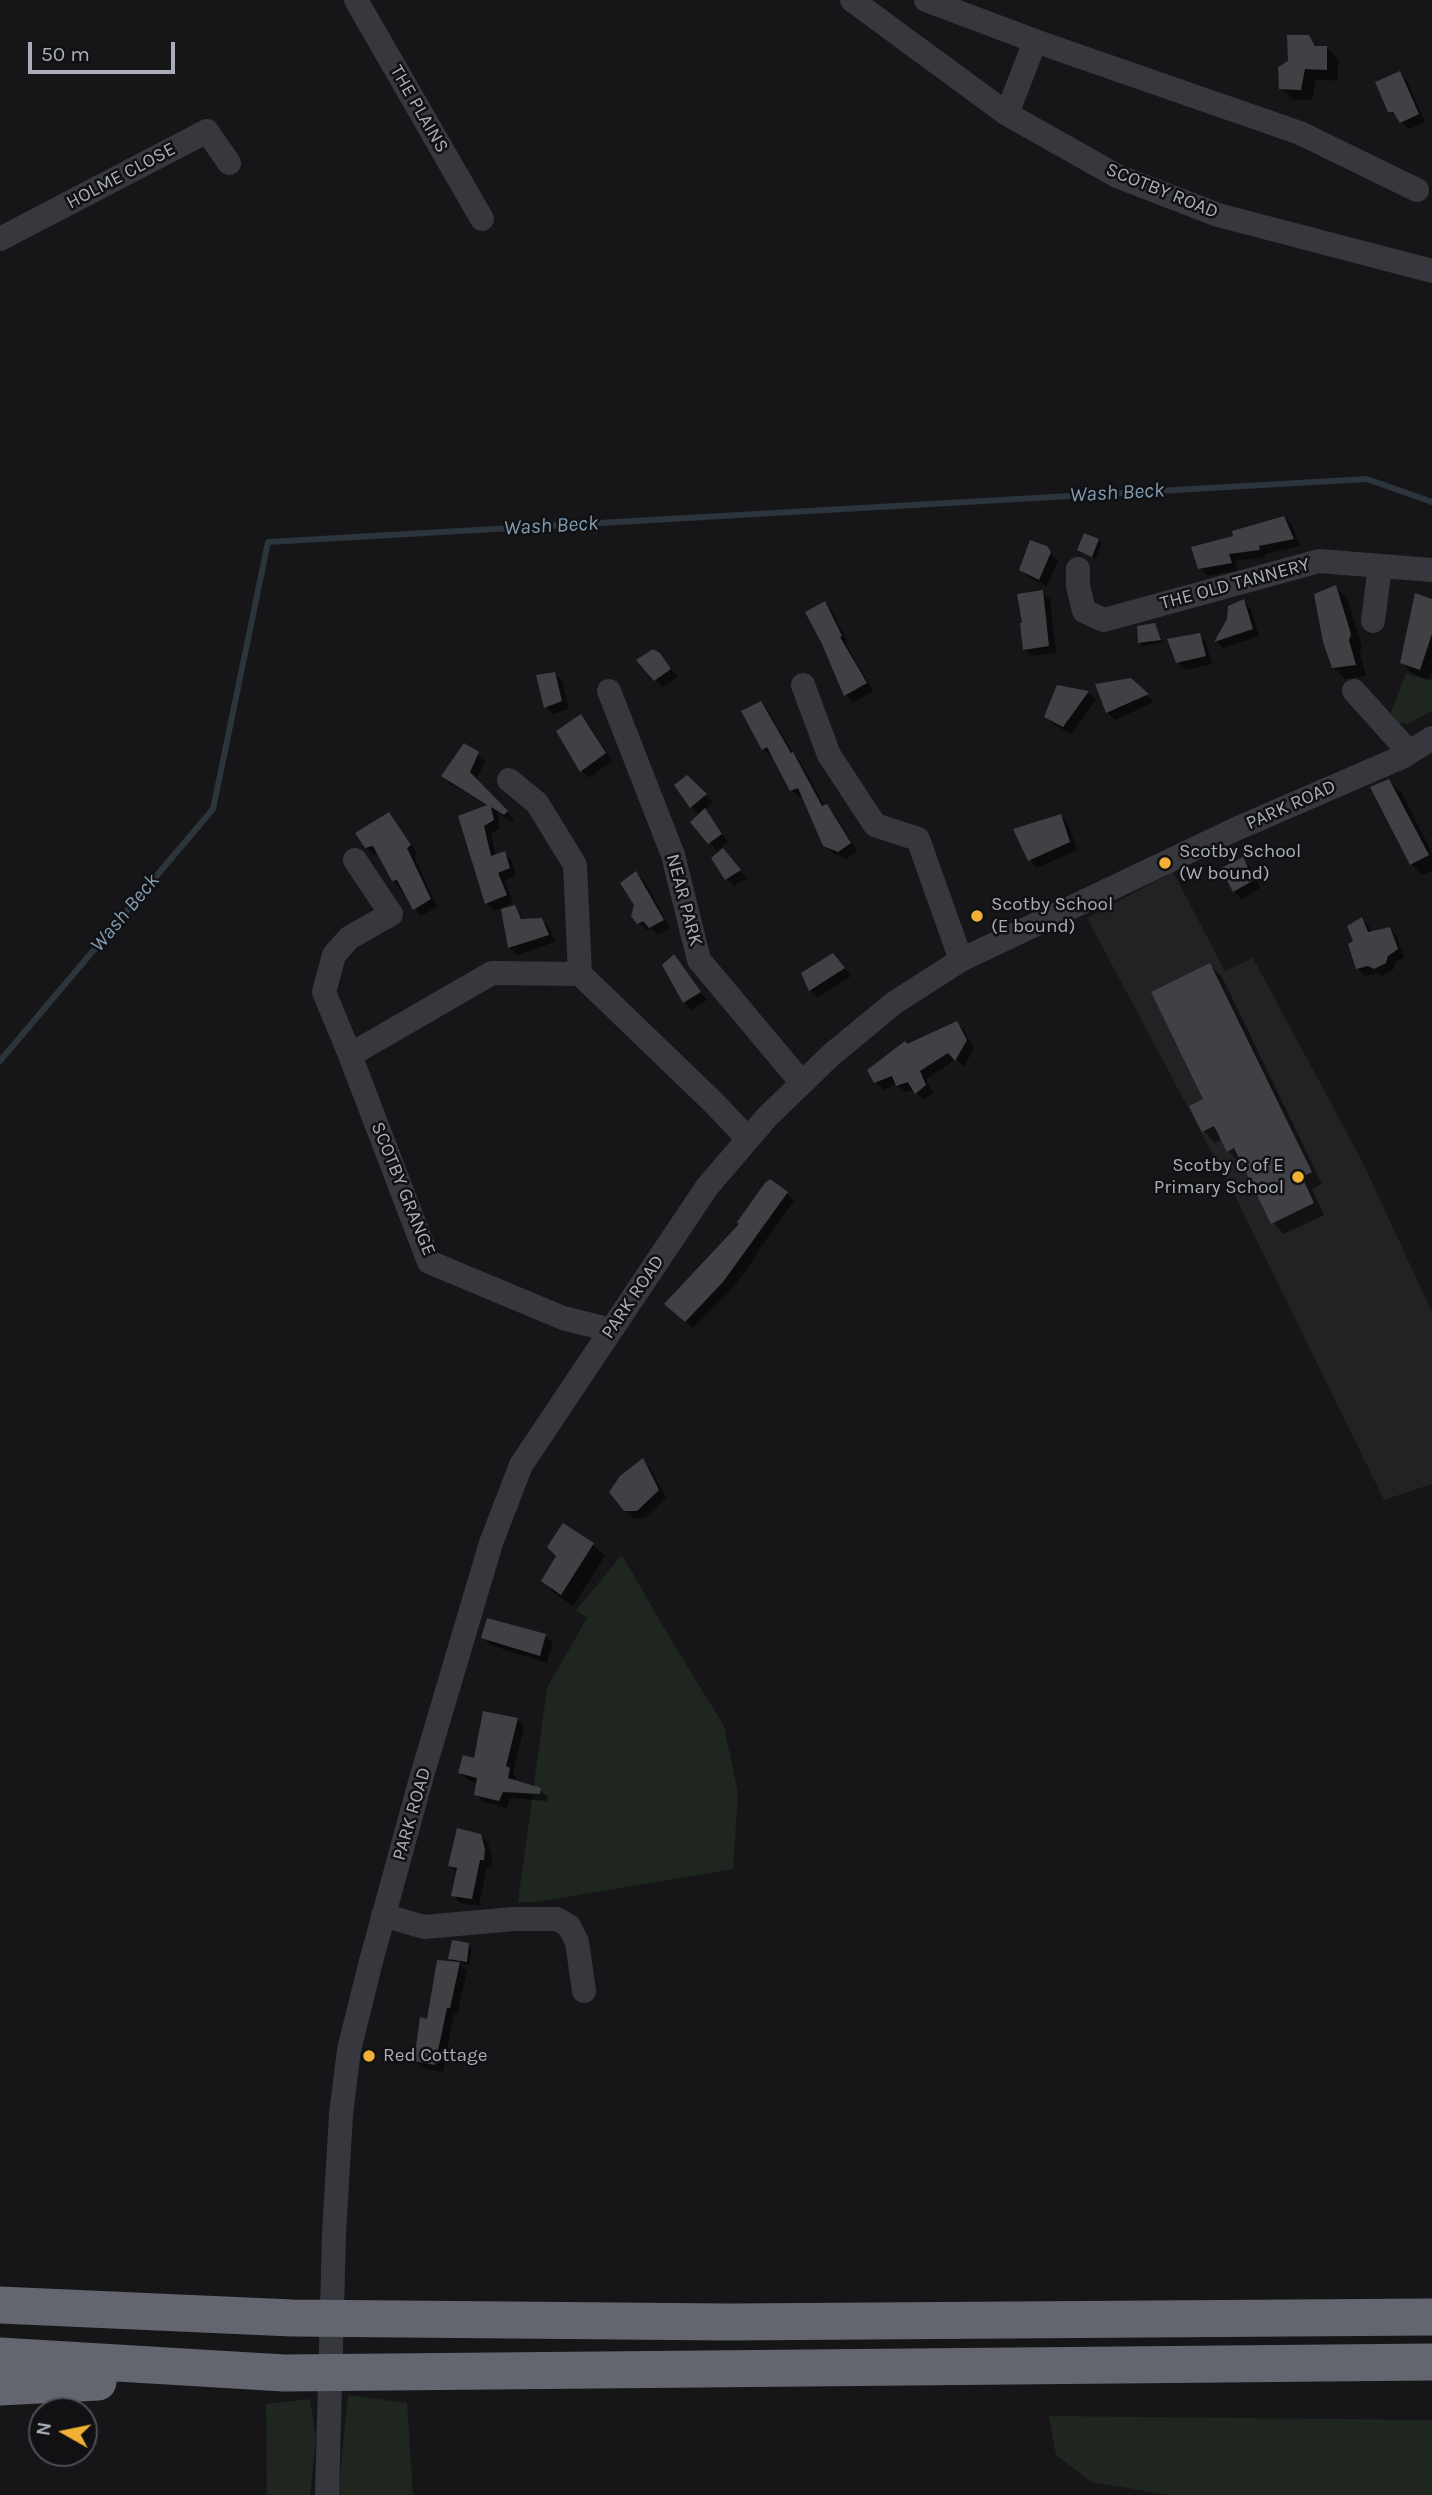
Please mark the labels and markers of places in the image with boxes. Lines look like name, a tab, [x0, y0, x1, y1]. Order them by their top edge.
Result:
place label: Scotby School (W bound)	[1179, 841, 1301, 885]
marker: Scotby School (W bound)	[1157, 855, 1173, 871]
place label: Scotby School (E bound)	[991, 894, 1113, 938]
marker: Scotby School (E bound)	[969, 908, 985, 924]
place label: Scotby C of E Primary School	[1154, 1155, 1284, 1199]
marker: Scotby C of E Primary School	[1290, 1169, 1306, 1185]
place label: Red Cottage	[383, 2045, 487, 2067]
marker: Red Cottage	[361, 2048, 377, 2064]

